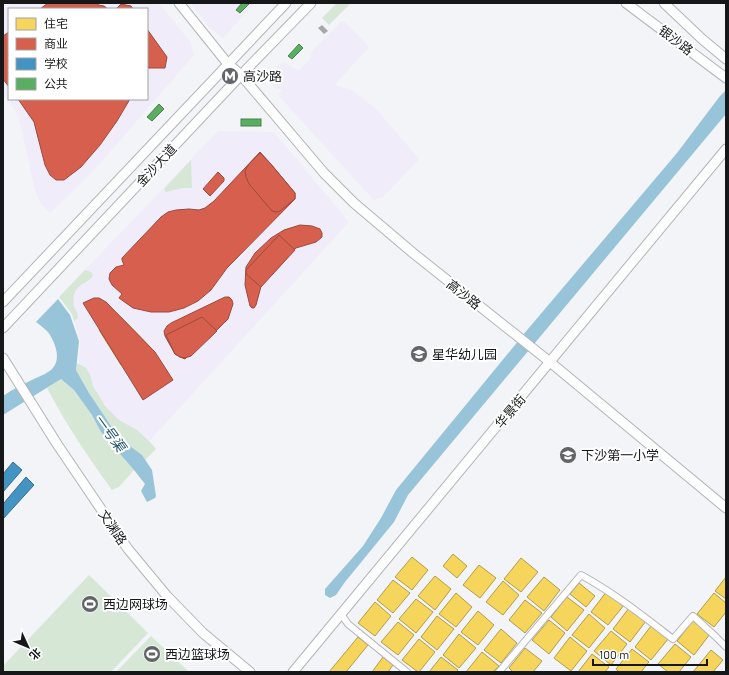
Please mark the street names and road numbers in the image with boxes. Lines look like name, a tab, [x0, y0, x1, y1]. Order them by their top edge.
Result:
street label: 银沙路	[656, 22, 696, 58]
street label: 金沙大道	[132, 141, 180, 189]
street label: 高沙路	[444, 276, 484, 312]
street label: 华景街	[491, 391, 529, 431]
street label: 文渊路	[95, 506, 131, 548]

